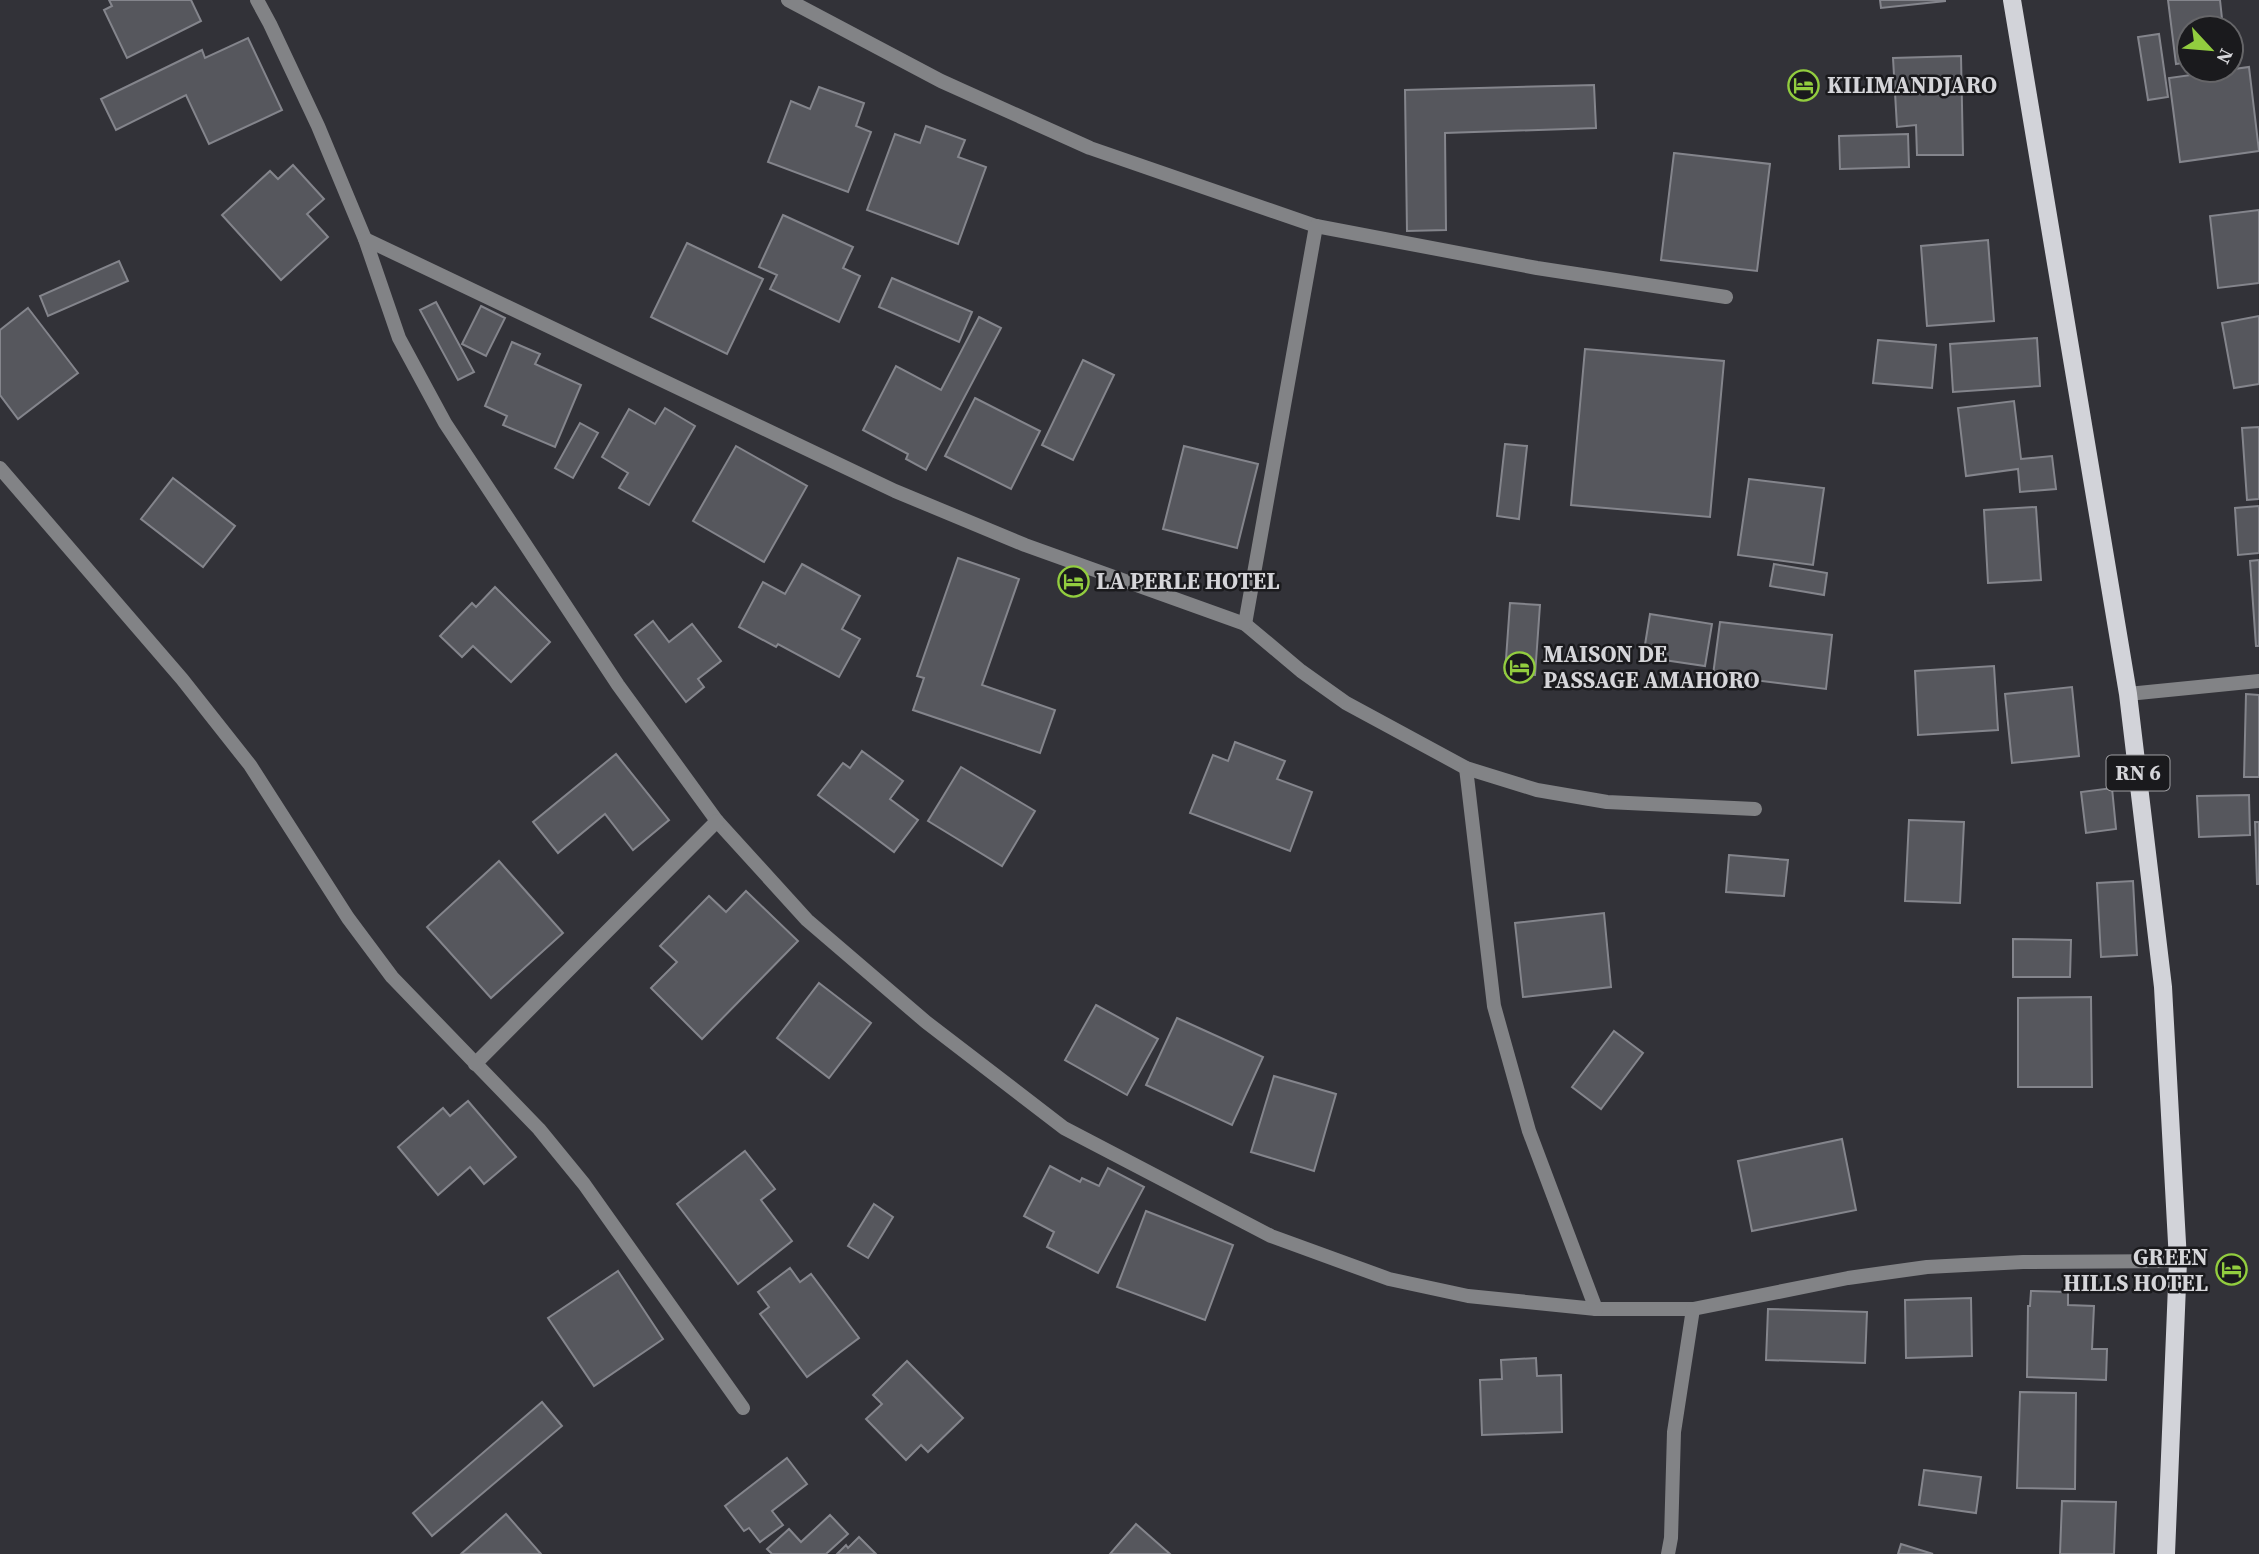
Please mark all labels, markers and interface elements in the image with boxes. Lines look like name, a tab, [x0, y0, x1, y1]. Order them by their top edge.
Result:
north arrow	[2175, 14, 2245, 84]
text: N	[2210, 45, 2240, 69]
hotel icon: KILIMANDJARO	[1787, 68, 1821, 102]
place label: KILIMANDJARO	[1827, 69, 1997, 101]
hotel icon: LA PERLE HOTEL	[1056, 564, 1090, 598]
place label: LA PERLE HOTEL	[1096, 565, 1279, 597]
place label: MAISON DE PASSAGE AMAHORO	[1543, 638, 1760, 696]
hotel icon: MAISON DE PASSAGE AMAHORO	[1503, 650, 1537, 684]
road number: RN 6	[2106, 756, 2170, 790]
place label: GREEN HILLS HOTEL	[2063, 1241, 2208, 1299]
hotel icon: GREEN HILLS HOTEL	[2214, 1253, 2248, 1287]

